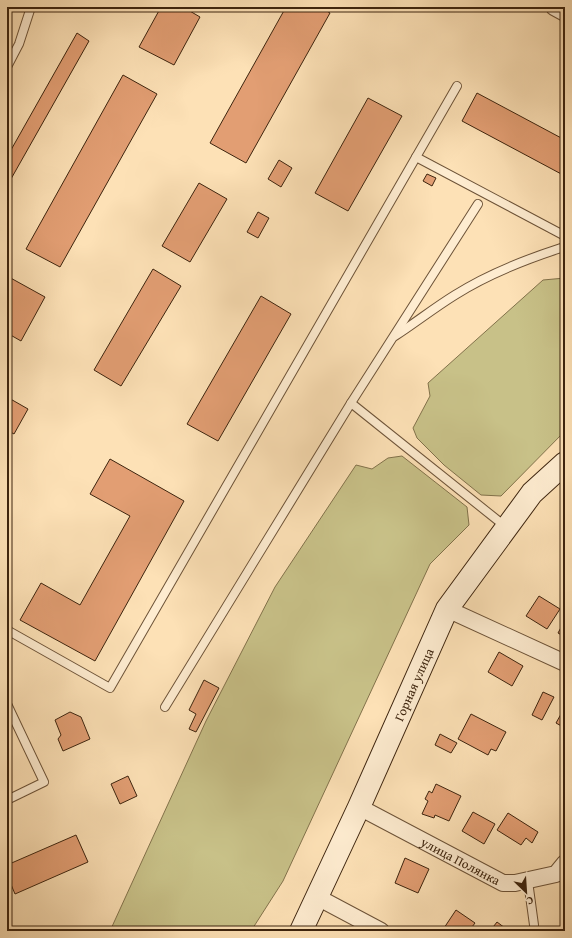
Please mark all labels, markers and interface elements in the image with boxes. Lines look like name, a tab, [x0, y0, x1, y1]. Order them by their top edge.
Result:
street label: Горная улица	[389, 644, 438, 724]
street label: улица Полянка	[417, 831, 504, 890]
north arrow	[506, 872, 546, 912]
text: С	[524, 892, 536, 910]

